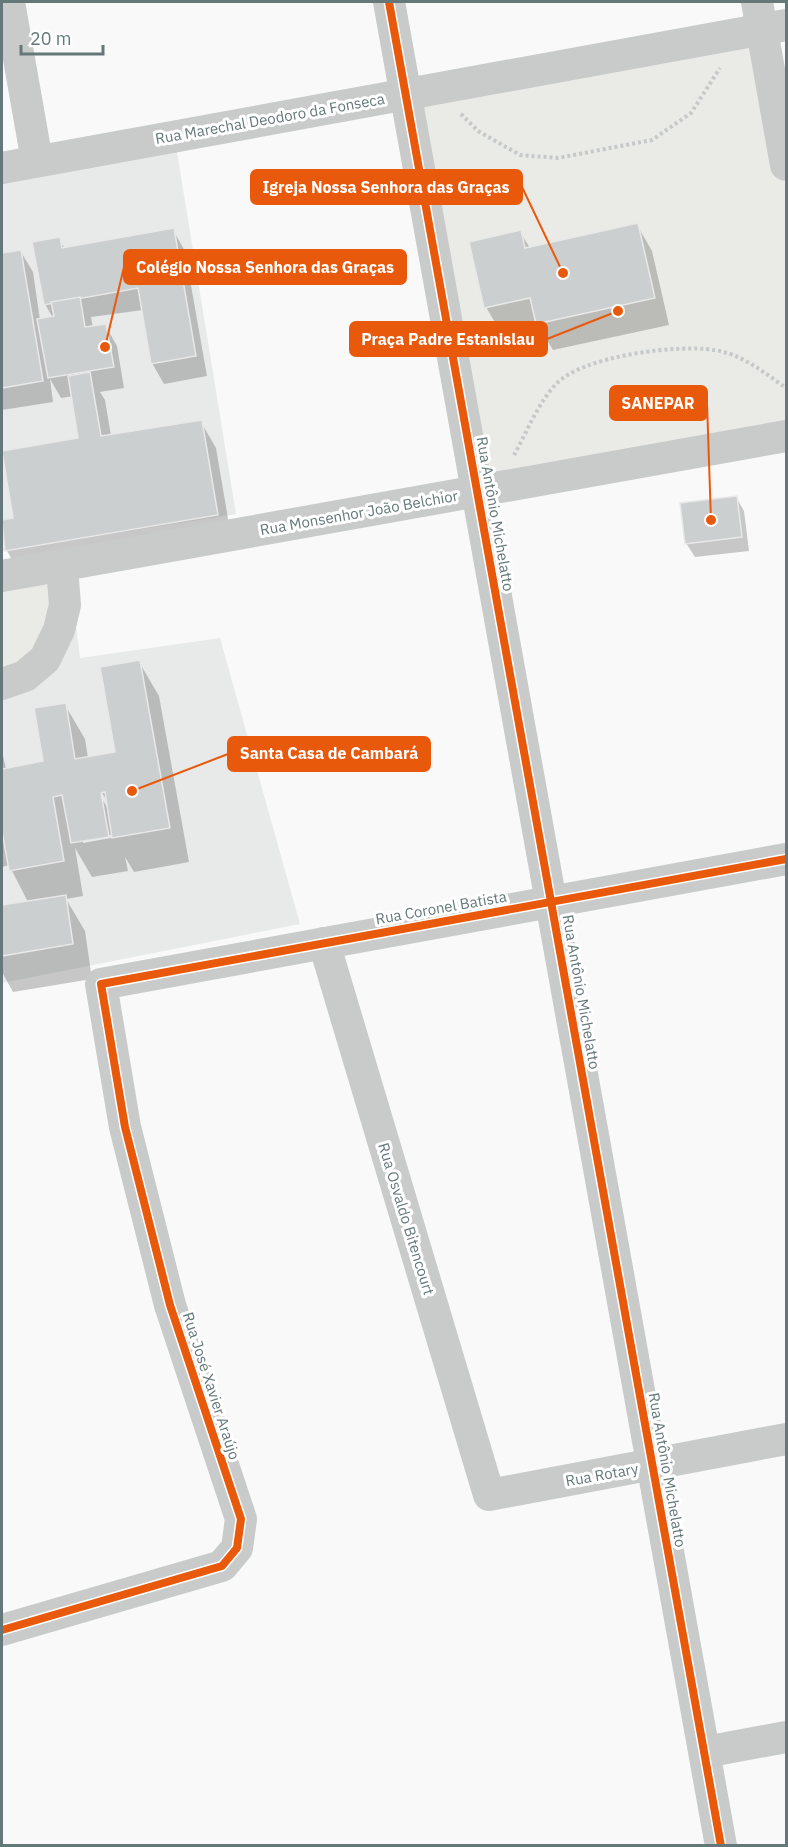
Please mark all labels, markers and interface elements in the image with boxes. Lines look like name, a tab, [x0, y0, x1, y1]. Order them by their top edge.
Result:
scale bar	[21, 18, 104, 56]
text: 20 m	[30, 27, 72, 50]
street label: Rua Marechal Deodoro da Fonseca	[154, 89, 386, 148]
callout: Igreja Nossa Senhora das Graças	[251, 170, 522, 204]
text: Igreja Nossa Senhora das Graças	[262, 177, 510, 197]
callout: Colégio Nossa Senhora das Graças	[124, 250, 406, 284]
text: Colégio Nossa Senhora das Graças	[136, 257, 394, 277]
callout: Praça Padre Estanislau	[350, 322, 547, 356]
text: Praça Padre Estanislau	[361, 329, 535, 349]
callout: SANEPAR	[610, 386, 707, 420]
text: SANEPAR	[621, 393, 695, 413]
street label: Rua Antônio Michelatto	[473, 435, 518, 593]
street label: Rua Monsenhor João Belchior	[258, 486, 460, 539]
callout: Santa Casa de Cambará	[228, 737, 430, 771]
text: Santa Casa de Cambará	[240, 743, 418, 763]
street label: Rua Coronel Batista	[374, 887, 508, 928]
street label: Rua Antônio Michelatto	[559, 913, 604, 1071]
street label: Rua Osvaldo Bitencourt	[374, 1140, 439, 1297]
street label: Rua José Xavier Araújo	[179, 1310, 244, 1462]
street label: Rua Antônio Michelatto	[645, 1391, 690, 1549]
street label: Rua Rotary	[564, 1459, 640, 1490]

